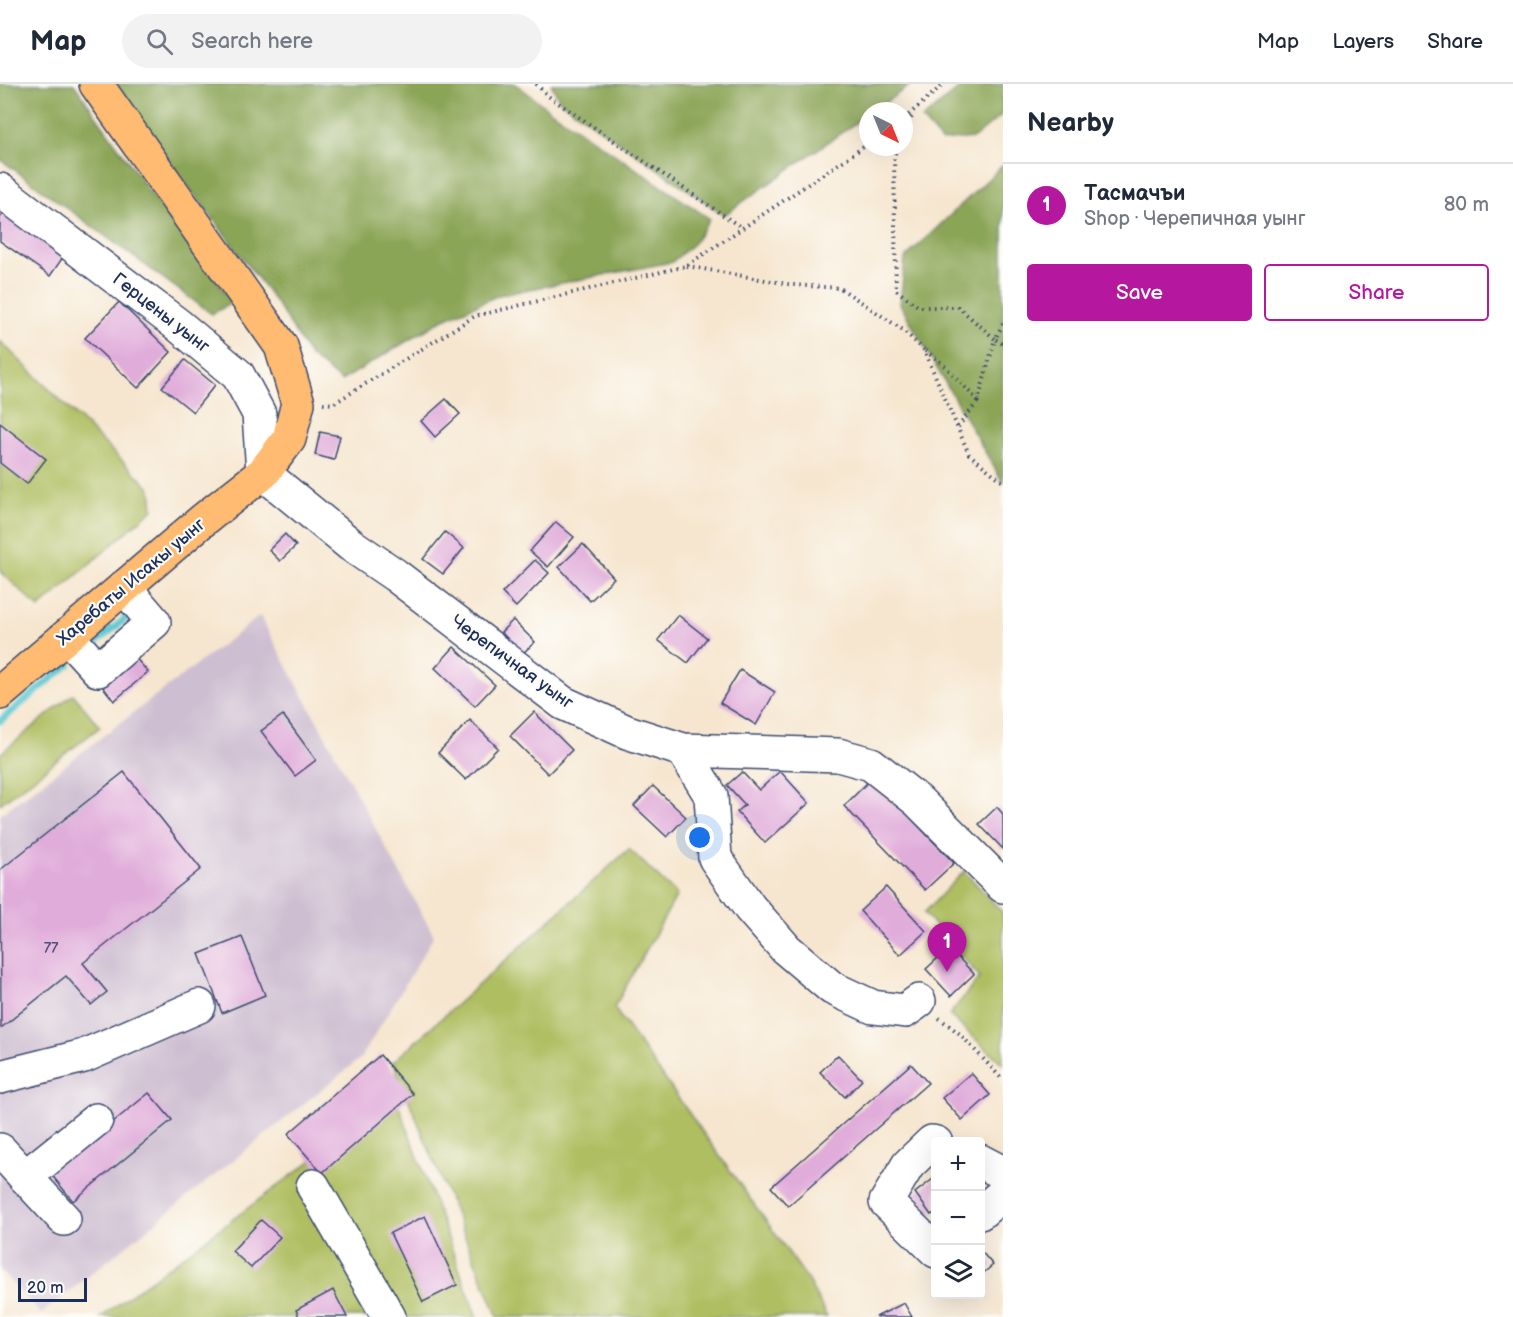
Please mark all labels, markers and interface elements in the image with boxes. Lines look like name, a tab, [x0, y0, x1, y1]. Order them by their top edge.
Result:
search box	[122, 14, 542, 68]
text: Map	[30, 25, 86, 58]
icon: search	[143, 25, 176, 58]
text: Search here	[191, 28, 313, 55]
text: Map	[1257, 29, 1299, 54]
text: Layers	[1332, 29, 1394, 54]
text: Share	[1427, 29, 1483, 54]
north arrow	[859, 102, 913, 156]
text: Nearby	[1027, 108, 1114, 139]
text: Тасмачъи	[1084, 180, 1186, 207]
text: 1	[1042, 193, 1051, 217]
text: 80 m	[1444, 193, 1489, 217]
text: Shop · Черепичная уынг	[1084, 207, 1305, 231]
button: Save	[1027, 264, 1252, 321]
button: Share	[1264, 264, 1489, 321]
street label: Герцены уынг	[108, 269, 214, 357]
street label: Харебаты Исакы уынг	[53, 514, 209, 650]
street label: Черепичная уынг	[447, 611, 577, 713]
your location	[685, 823, 714, 852]
pin: 1	[928, 922, 966, 972]
house number: 77	[44, 939, 59, 958]
map controls	[931, 1137, 985, 1299]
button: +	[931, 1137, 985, 1191]
button: −	[931, 1191, 985, 1245]
button: layers	[931, 1245, 985, 1299]
scale bar	[18, 1275, 87, 1302]
text: 20 m	[27, 1279, 63, 1298]

